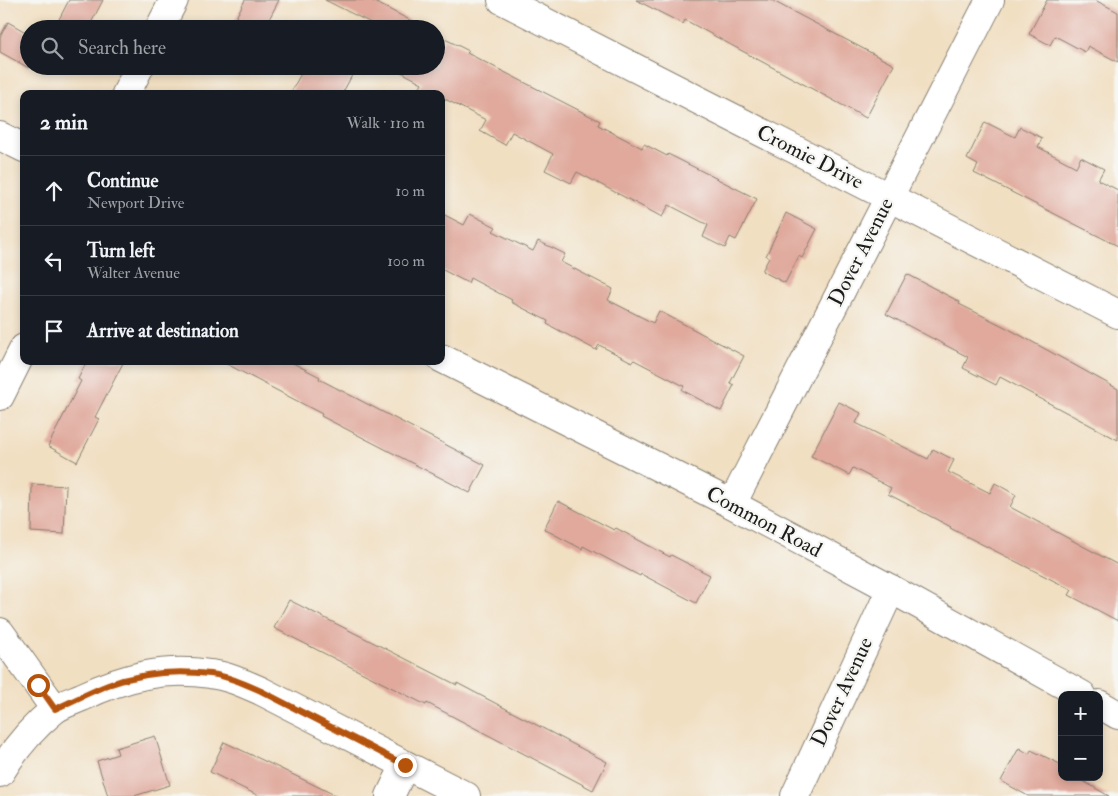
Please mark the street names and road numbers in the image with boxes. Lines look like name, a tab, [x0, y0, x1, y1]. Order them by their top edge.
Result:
street label: Cromie Drive	[752, 119, 868, 195]
street label: Dover Avenue	[822, 193, 900, 311]
street label: Common Road	[701, 480, 827, 564]
street label: Dover Avenue	[805, 633, 879, 751]

